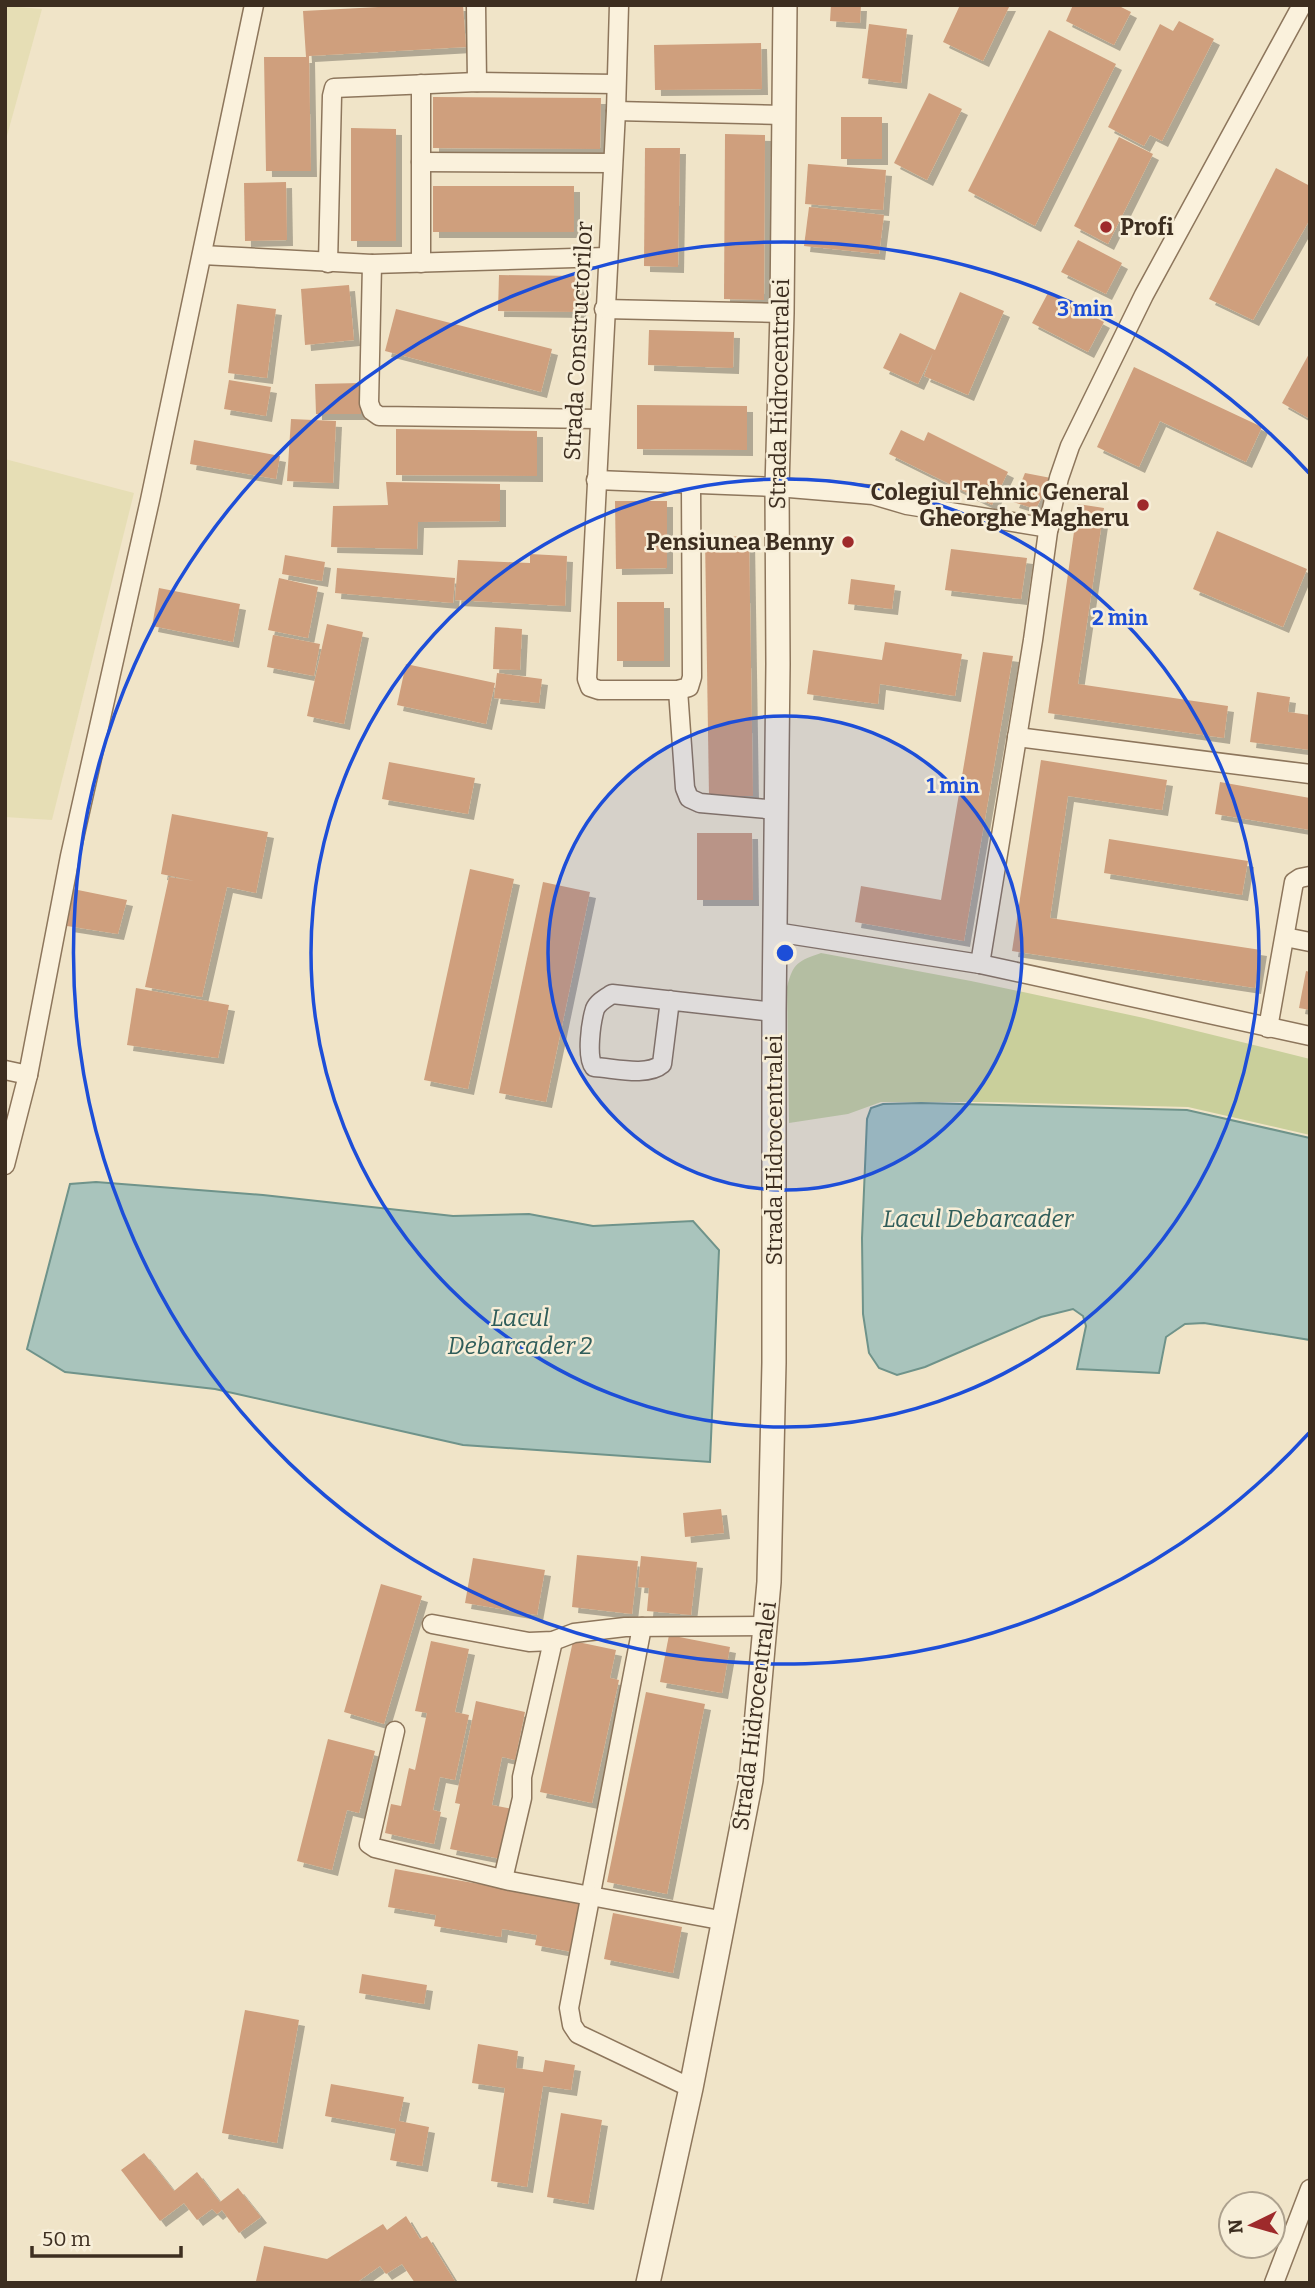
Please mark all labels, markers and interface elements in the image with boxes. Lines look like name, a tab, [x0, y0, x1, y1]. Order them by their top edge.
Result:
place label: Profi	[1120, 213, 1174, 241]
marker: Profi	[1098, 219, 1114, 235]
street label: Strada Constructorilor	[558, 221, 598, 461]
street label: Strada Hidrocentralei	[763, 278, 795, 510]
text: 3 min	[1057, 296, 1114, 322]
place label: Colegiul Tehnic General Gheorghe Magheru	[870, 478, 1129, 532]
marker: Colegiul Tehnic General Gheorghe Magheru	[1135, 497, 1151, 513]
place label: Pensiunea Benny	[646, 528, 834, 556]
marker: Pensiunea Benny	[840, 534, 856, 550]
text: 2 min	[1092, 605, 1148, 631]
text: 1 min	[926, 773, 980, 799]
centre of rings	[773, 941, 797, 965]
street label: Strada Hidrocentralei	[760, 1034, 788, 1265]
water label: Lacul Debarcader	[883, 1205, 1075, 1233]
water label: Lacul Debarcader 2	[448, 1304, 593, 1360]
street label: Strada Hidrocentralei	[726, 1600, 782, 1832]
north arrow	[1217, 2190, 1287, 2260]
scale bar	[32, 2214, 180, 2258]
text: N	[1223, 2218, 1248, 2235]
text: 50 m	[42, 2226, 91, 2252]

